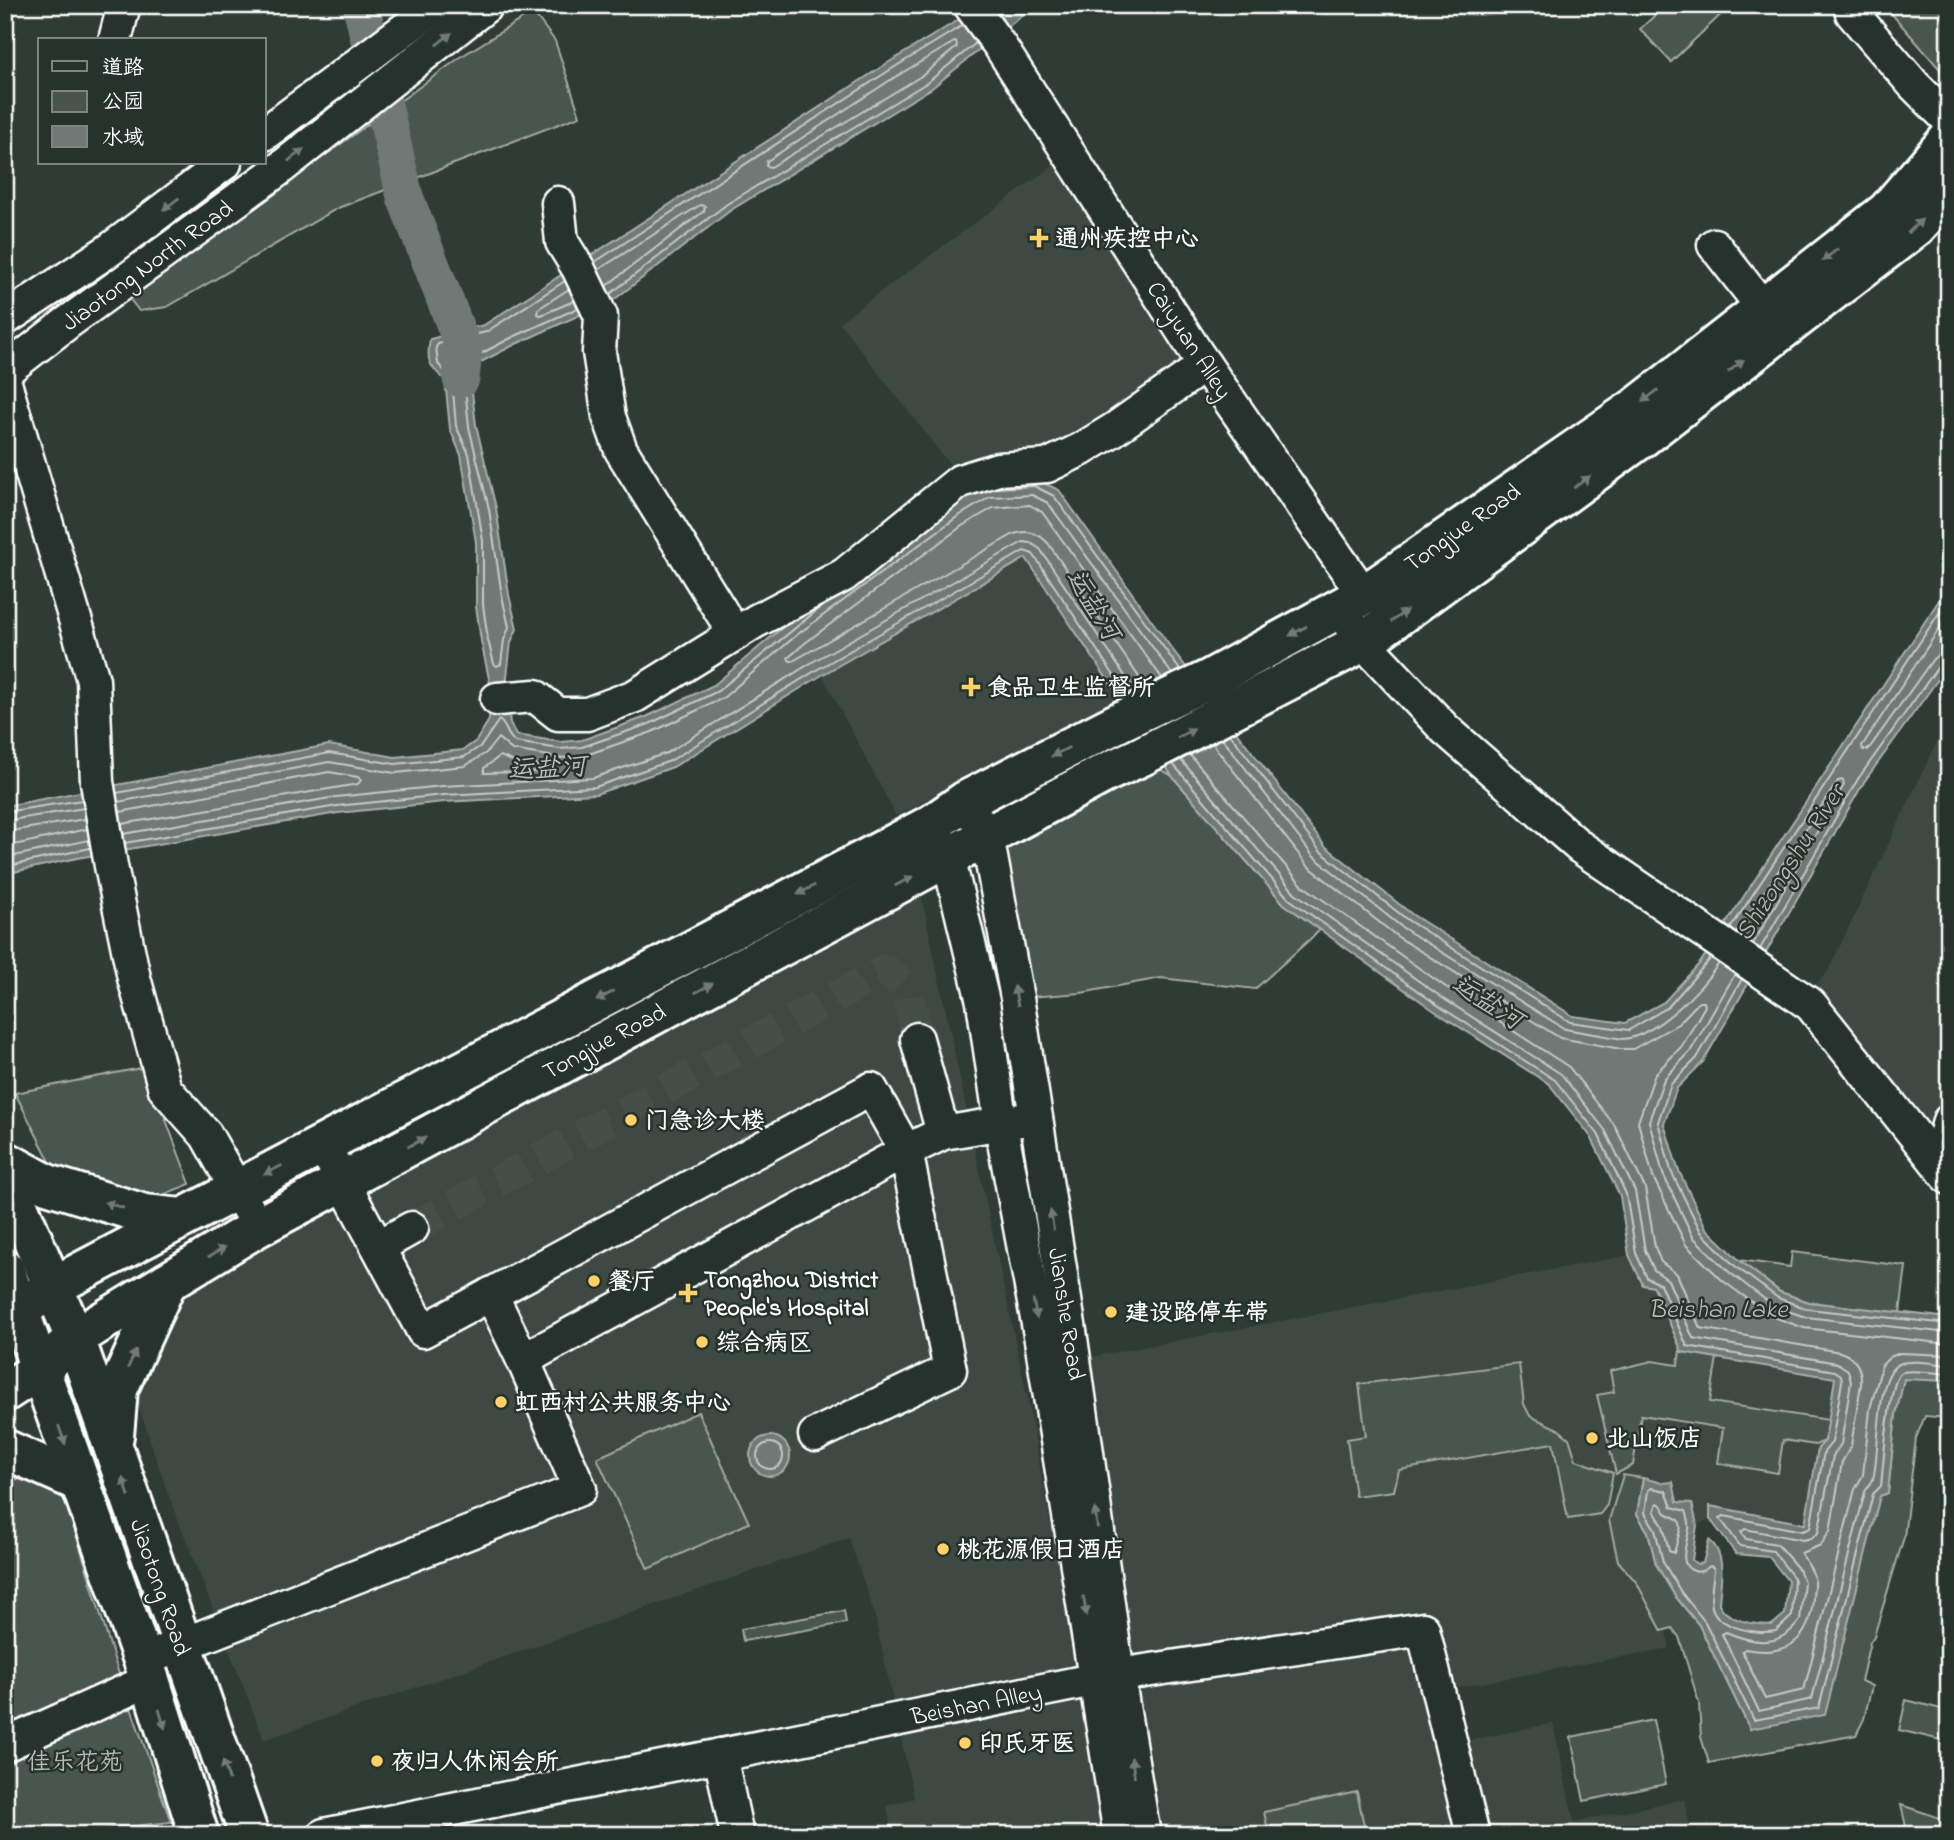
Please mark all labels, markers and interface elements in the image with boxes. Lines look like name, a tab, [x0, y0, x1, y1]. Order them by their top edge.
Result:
one-way arrow	[435, 32, 453, 47]
legend	[38, 38, 266, 164]
text: 道路	[102, 54, 144, 84]
text: 公园	[102, 88, 144, 118]
text: 水域	[102, 124, 144, 154]
one-way arrow	[287, 148, 305, 163]
street label: Jiaotong North Road	[55, 192, 242, 341]
one-way arrow	[162, 196, 180, 210]
one-way arrow	[1907, 218, 1924, 235]
place label: 通州疾控中心	[1055, 223, 1199, 258]
marker: 通州疾控中心	[1029, 228, 1049, 248]
one-way arrow	[1822, 247, 1839, 262]
street label: Caiyuan Alley	[1136, 275, 1239, 408]
one-way arrow	[1727, 359, 1745, 373]
one-way arrow	[1641, 389, 1659, 403]
one-way arrow	[1573, 475, 1591, 489]
street label: Tongjue Road	[1398, 476, 1529, 582]
water label: 运盐河	[1055, 562, 1130, 652]
one-way arrow	[1389, 609, 1408, 623]
one-way arrow	[1288, 625, 1308, 636]
place label: 食品卫生监督所	[987, 672, 1155, 707]
marker: 食品卫生监督所	[961, 677, 981, 697]
one-way arrow	[1176, 727, 1196, 739]
one-way arrow	[1050, 746, 1070, 758]
water label: 运盐河	[507, 749, 591, 791]
water label: Shizongshu River	[1727, 776, 1858, 949]
one-way arrow	[894, 875, 914, 887]
one-way arrow	[796, 885, 816, 896]
water label: 运盐河	[1443, 966, 1533, 1043]
one-way arrow	[694, 982, 713, 994]
one-way arrow	[1011, 985, 1022, 1007]
one-way arrow	[595, 991, 615, 1002]
street label: Tongjue Road	[537, 996, 674, 1090]
place label: 门急诊大楼	[645, 1105, 765, 1140]
marker: 门急诊大楼	[623, 1112, 639, 1128]
one-way arrow	[407, 1136, 426, 1148]
one-way arrow	[263, 1164, 283, 1175]
one-way arrow	[104, 1199, 125, 1209]
one-way arrow	[1047, 1209, 1058, 1231]
one-way arrow	[208, 1245, 227, 1258]
street label: Jianshe Road	[1037, 1246, 1092, 1384]
place label: Tongzhou District People's Hospital	[704, 1264, 879, 1327]
place label: 餐厅	[608, 1266, 656, 1301]
marker: 餐厅	[586, 1273, 602, 1289]
marker: Tongzhou District People's Hospital	[678, 1283, 698, 1303]
water label: Beishan Lake	[1648, 1292, 1789, 1330]
place label: 建设路停车带	[1125, 1297, 1269, 1332]
one-way arrow	[1030, 1298, 1041, 1320]
marker: 建设路停车带	[1103, 1304, 1119, 1320]
place label: 综合病区	[716, 1327, 812, 1362]
marker: 综合病区	[694, 1334, 710, 1350]
one-way arrow	[126, 1349, 138, 1369]
place label: 虹西村公共服务中心	[515, 1387, 731, 1422]
marker: 虹西村公共服务中心	[493, 1394, 509, 1410]
place label: 北山饭店	[1606, 1423, 1702, 1458]
one-way arrow	[57, 1424, 68, 1445]
marker: 北山饭店	[1584, 1430, 1600, 1446]
one-way arrow	[120, 1476, 131, 1497]
one-way arrow	[1090, 1507, 1101, 1529]
street label: Jiaotong Road	[119, 1515, 199, 1662]
place label: 桃花源假日酒店	[957, 1534, 1125, 1569]
marker: 桃花源假日酒店	[935, 1541, 951, 1557]
one-way arrow	[1080, 1595, 1091, 1617]
street label: Beishan Alley	[907, 1677, 1045, 1737]
one-way arrow	[158, 1708, 168, 1729]
place label: 印氏牙医	[979, 1728, 1075, 1763]
marker: 印氏牙医	[957, 1735, 973, 1751]
park label: 佳乐花苑	[27, 1746, 123, 1781]
place label: 夜归人休闲会所	[391, 1746, 559, 1781]
marker: 夜归人休闲会所	[369, 1753, 385, 1769]
one-way arrow	[1127, 1756, 1138, 1778]
one-way arrow	[220, 1760, 231, 1781]

